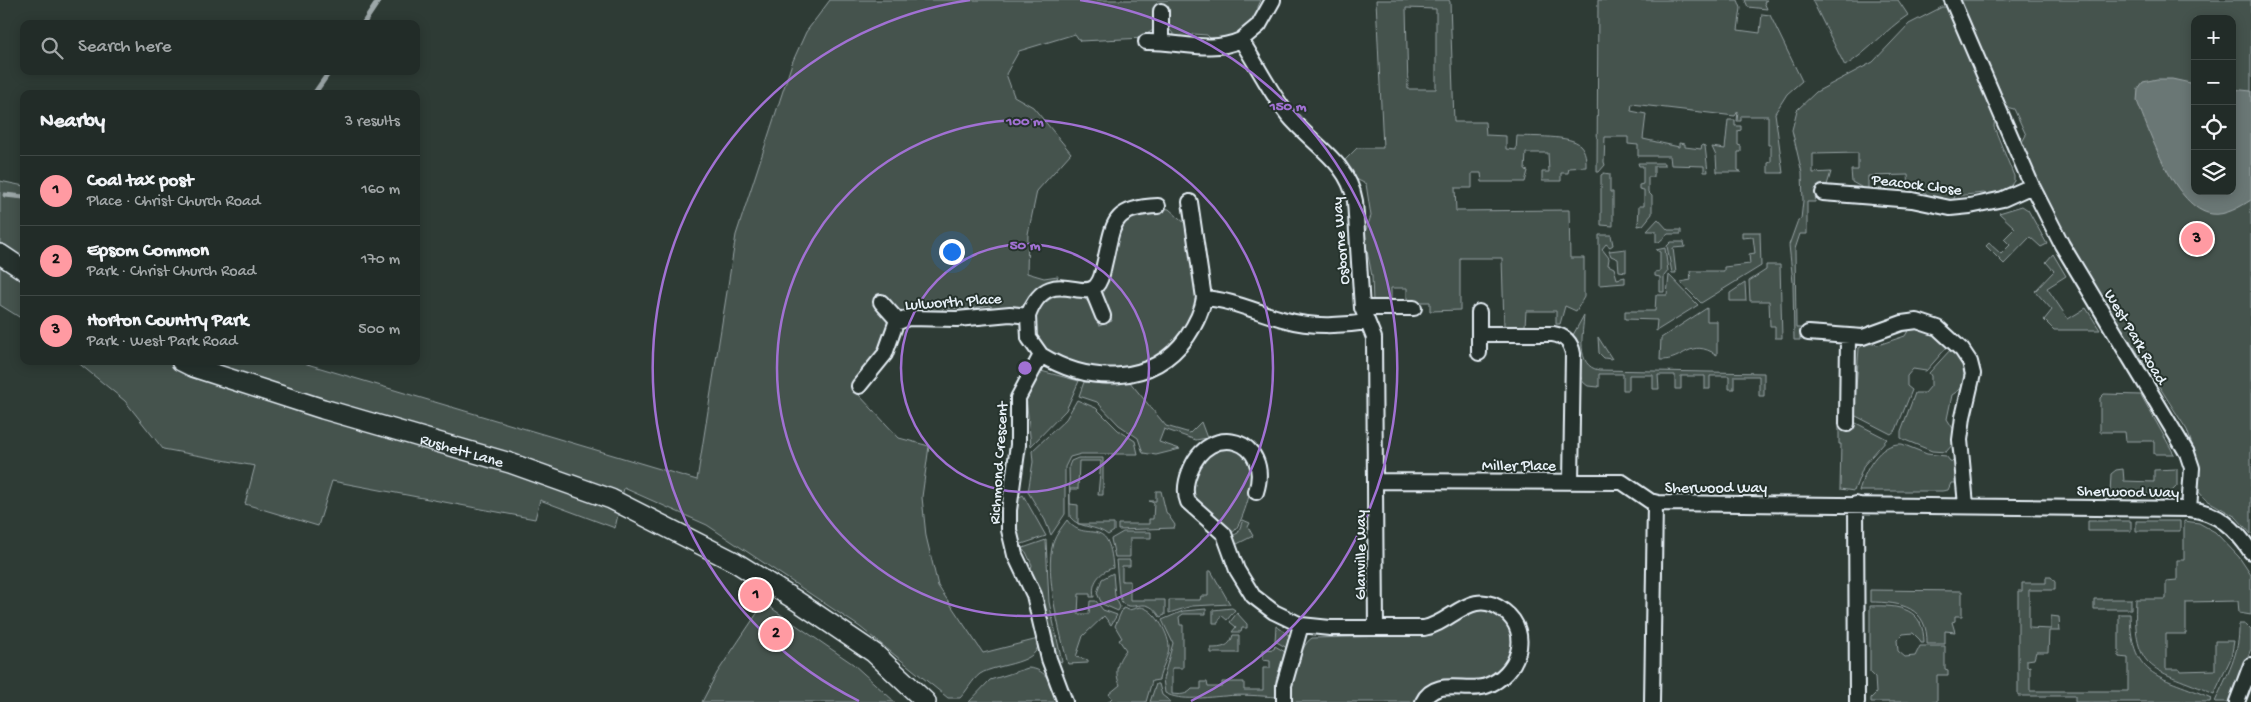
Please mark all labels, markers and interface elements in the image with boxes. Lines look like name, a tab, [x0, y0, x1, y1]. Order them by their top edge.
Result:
map controls	[2191, 15, 2236, 195]
button: +	[2191, 15, 2236, 60]
search box	[20, 20, 420, 75]
icon: search	[38, 34, 66, 62]
text: Search here	[78, 36, 172, 59]
button: −	[2191, 60, 2236, 105]
text: 150 m	[1269, 98, 1307, 116]
button: locate	[2191, 105, 2236, 150]
text: Nearby	[40, 110, 105, 135]
text: 3 results	[345, 113, 400, 132]
text: 100 m	[1005, 113, 1044, 131]
button: layers	[2191, 150, 2236, 195]
text: Coal tax post	[87, 170, 193, 193]
street label: Peacock Close	[1869, 171, 1963, 202]
text: 1	[53, 181, 59, 200]
text: 160 m	[361, 181, 400, 200]
text: Place · Christ Church Road	[87, 193, 260, 212]
street label: Osborne Way	[1329, 196, 1356, 285]
pin: 3	[2181, 220, 2213, 258]
text: 50 m	[1010, 237, 1041, 255]
your location	[939, 239, 965, 265]
text: Epsom Common	[87, 240, 209, 263]
text: 2	[52, 251, 60, 270]
text: 170 m	[361, 251, 400, 270]
text: Park · Christ Church Road	[87, 263, 256, 282]
street label: West Park Road	[2098, 287, 2171, 390]
street label: Lulworth Place	[904, 291, 1003, 316]
text: Horton Country Park	[87, 310, 248, 333]
text: 3	[52, 321, 60, 340]
text: 500 m	[358, 321, 400, 340]
text: Park · West Park Road	[87, 333, 237, 352]
centre of rings	[1016, 359, 1034, 377]
street label: Richmond Crescent	[987, 400, 1014, 525]
street label: Rushett Lane	[417, 432, 506, 474]
street label: Miller Place	[1482, 458, 1557, 477]
street label: Sherwood Way	[1665, 480, 1767, 499]
street label: Sherwood Way	[2077, 483, 2179, 504]
street label: Glanville Way	[1353, 510, 1372, 600]
pin: 1	[740, 576, 772, 614]
pin: 2	[760, 615, 792, 653]

